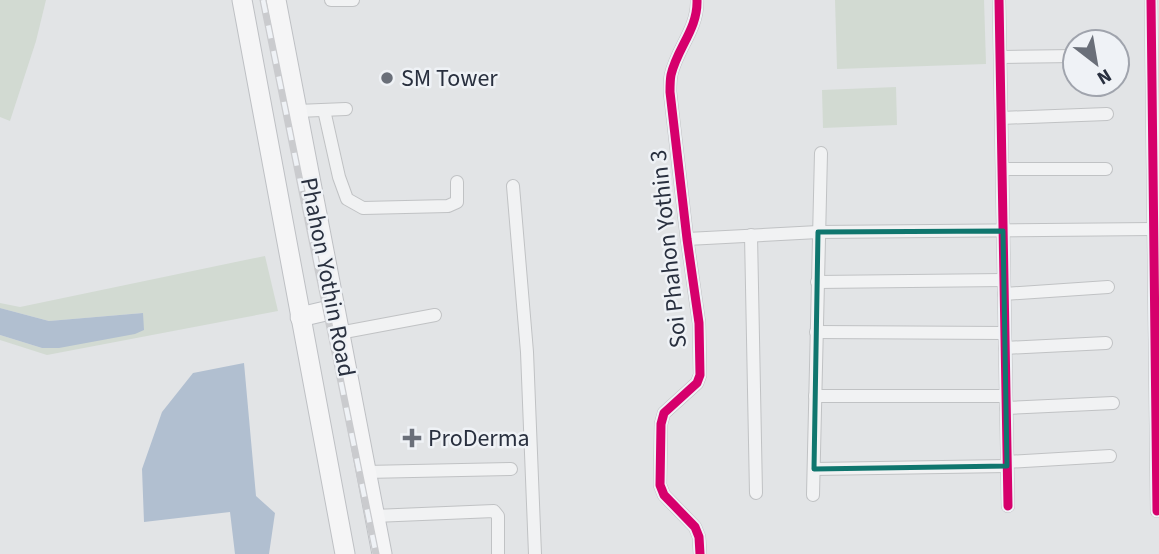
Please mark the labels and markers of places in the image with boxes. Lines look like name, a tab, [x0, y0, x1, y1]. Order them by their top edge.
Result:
place label: SM Tower	[401, 61, 498, 96]
marker: SM Tower	[379, 70, 395, 86]
place label: ProDerma	[428, 421, 530, 456]
marker: ProDerma	[402, 428, 422, 448]

